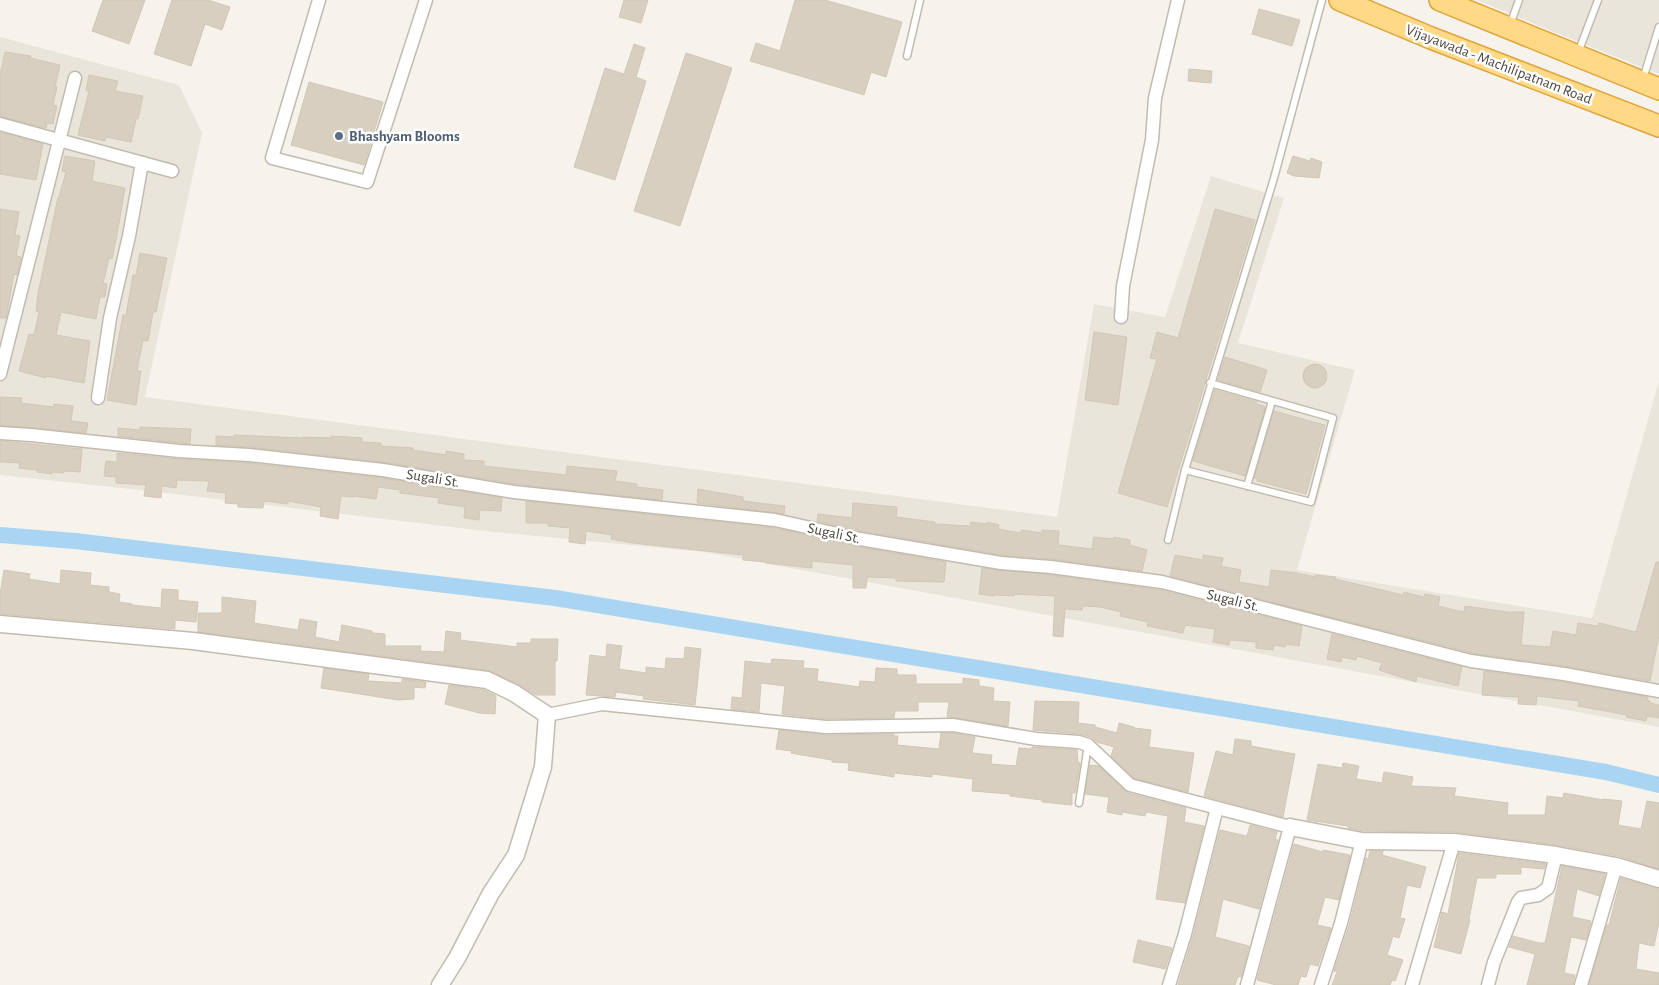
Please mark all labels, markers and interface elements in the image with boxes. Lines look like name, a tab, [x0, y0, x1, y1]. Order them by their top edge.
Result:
street label: Vijayawada - Machilipatnam Road	[1404, 22, 1594, 107]
place label: Bhashyam Blooms	[349, 129, 460, 144]
marker: Bhashyam Blooms	[333, 130, 345, 142]
street label: Sugali St.	[405, 467, 460, 490]
street label: Sugali St.	[806, 521, 862, 546]
street label: Sugali St.	[1205, 587, 1261, 614]

